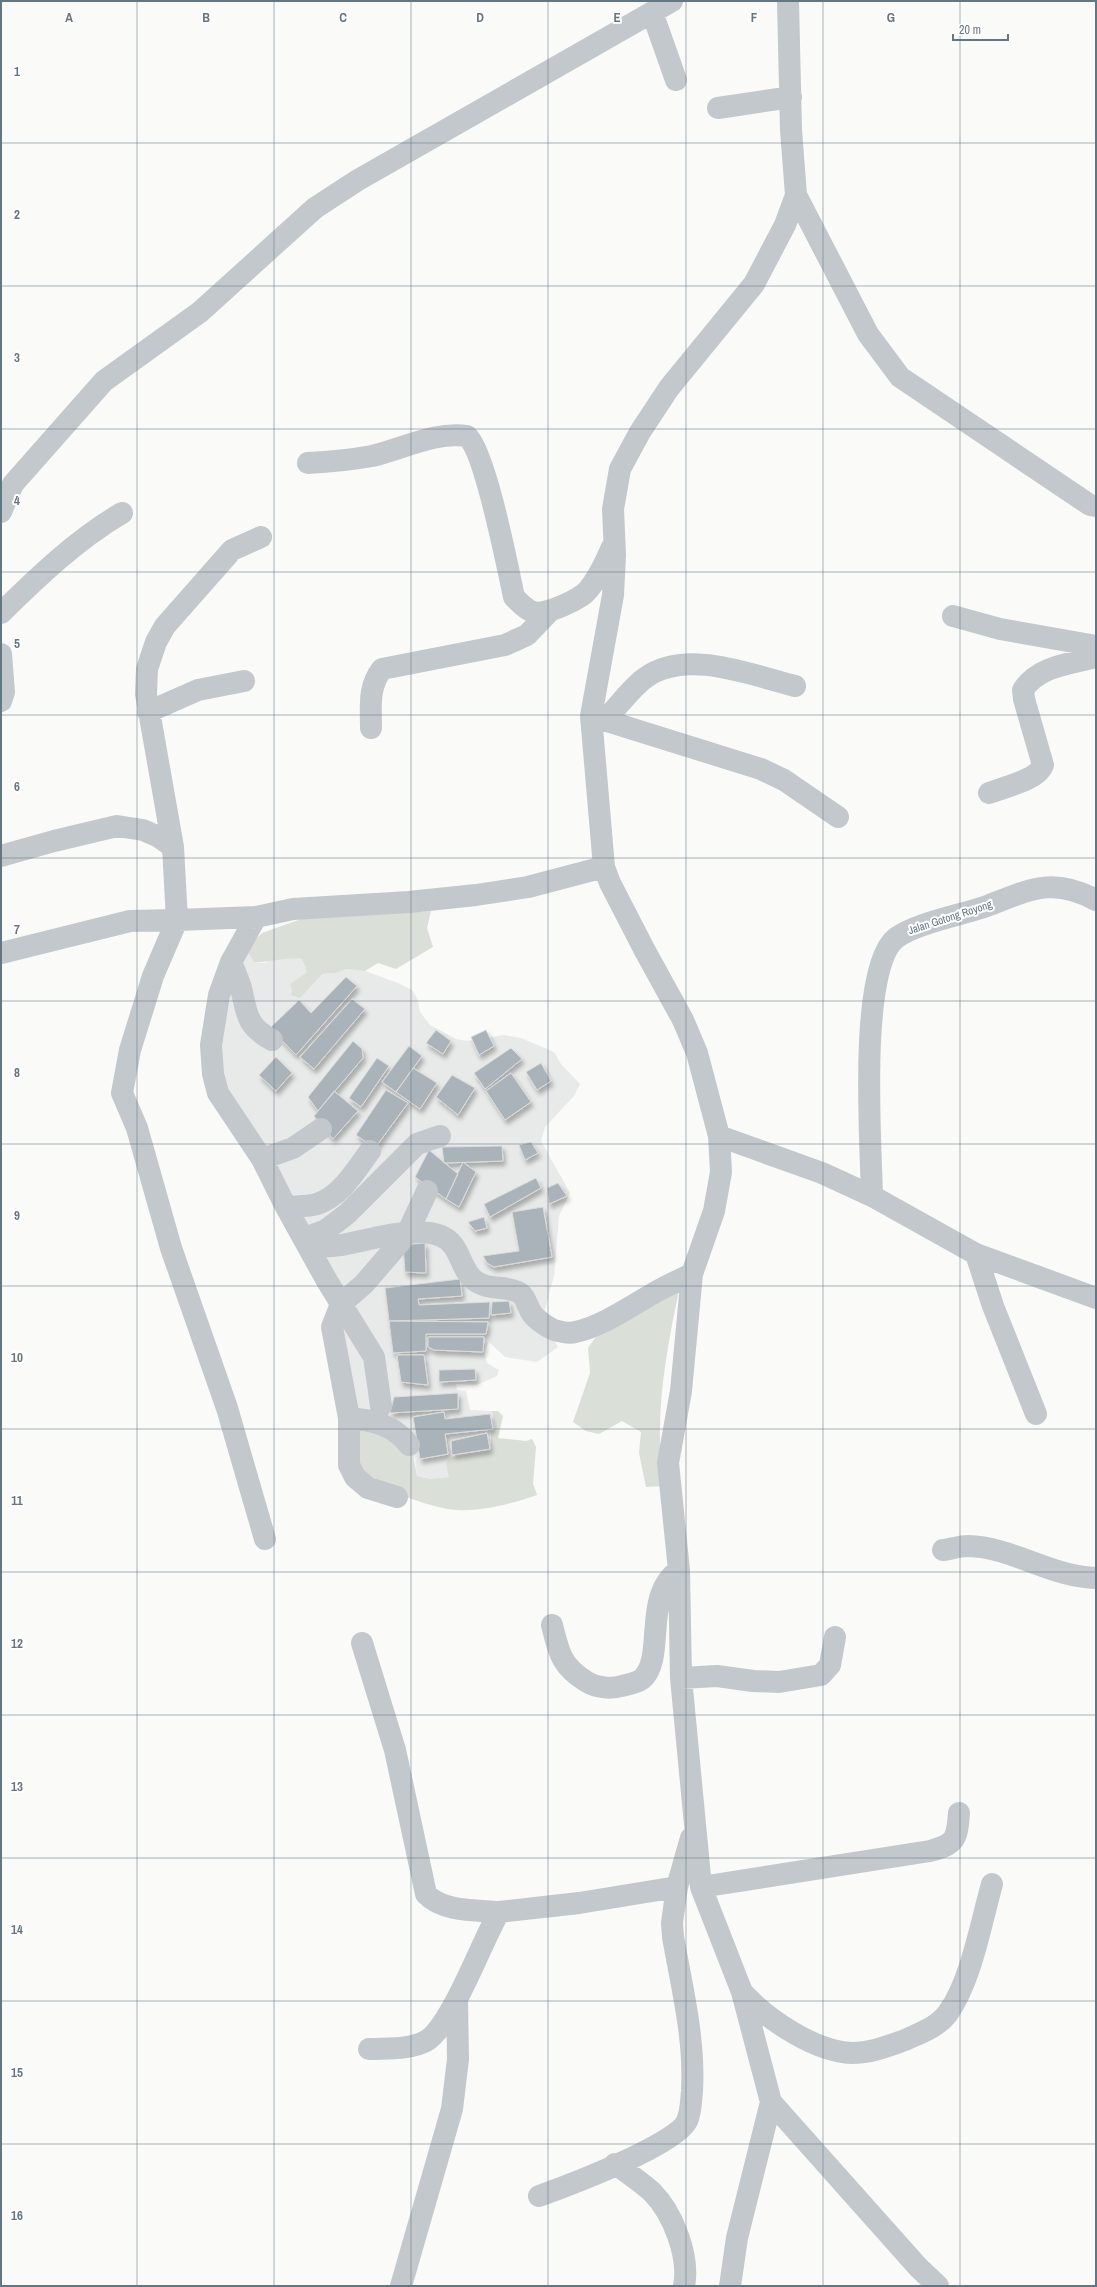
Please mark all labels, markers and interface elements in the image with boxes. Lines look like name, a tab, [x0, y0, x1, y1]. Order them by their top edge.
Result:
text: A	[65, 9, 73, 26]
text: B	[202, 9, 210, 26]
text: C	[339, 9, 347, 26]
text: D	[476, 9, 484, 26]
text: E	[613, 9, 621, 26]
text: F	[751, 9, 758, 26]
text: G	[887, 9, 895, 26]
scale bar	[953, 16, 1008, 42]
text: 20 m	[959, 22, 981, 38]
text: 1	[14, 63, 20, 80]
text: 2	[14, 206, 20, 223]
text: 3	[14, 349, 20, 366]
text: 4	[14, 492, 20, 509]
text: 5	[14, 635, 20, 652]
text: 6	[14, 778, 20, 795]
street label: Jalan Gotong Royong	[906, 897, 994, 937]
text: 7	[14, 921, 20, 938]
text: 8	[14, 1064, 20, 1081]
text: 9	[14, 1207, 20, 1224]
text: 10	[11, 1349, 23, 1366]
text: 11	[11, 1492, 23, 1509]
text: 12	[11, 1635, 23, 1652]
text: 13	[11, 1778, 23, 1795]
text: 14	[11, 1921, 23, 1938]
text: 15	[11, 2064, 23, 2081]
text: 16	[11, 2207, 23, 2224]

